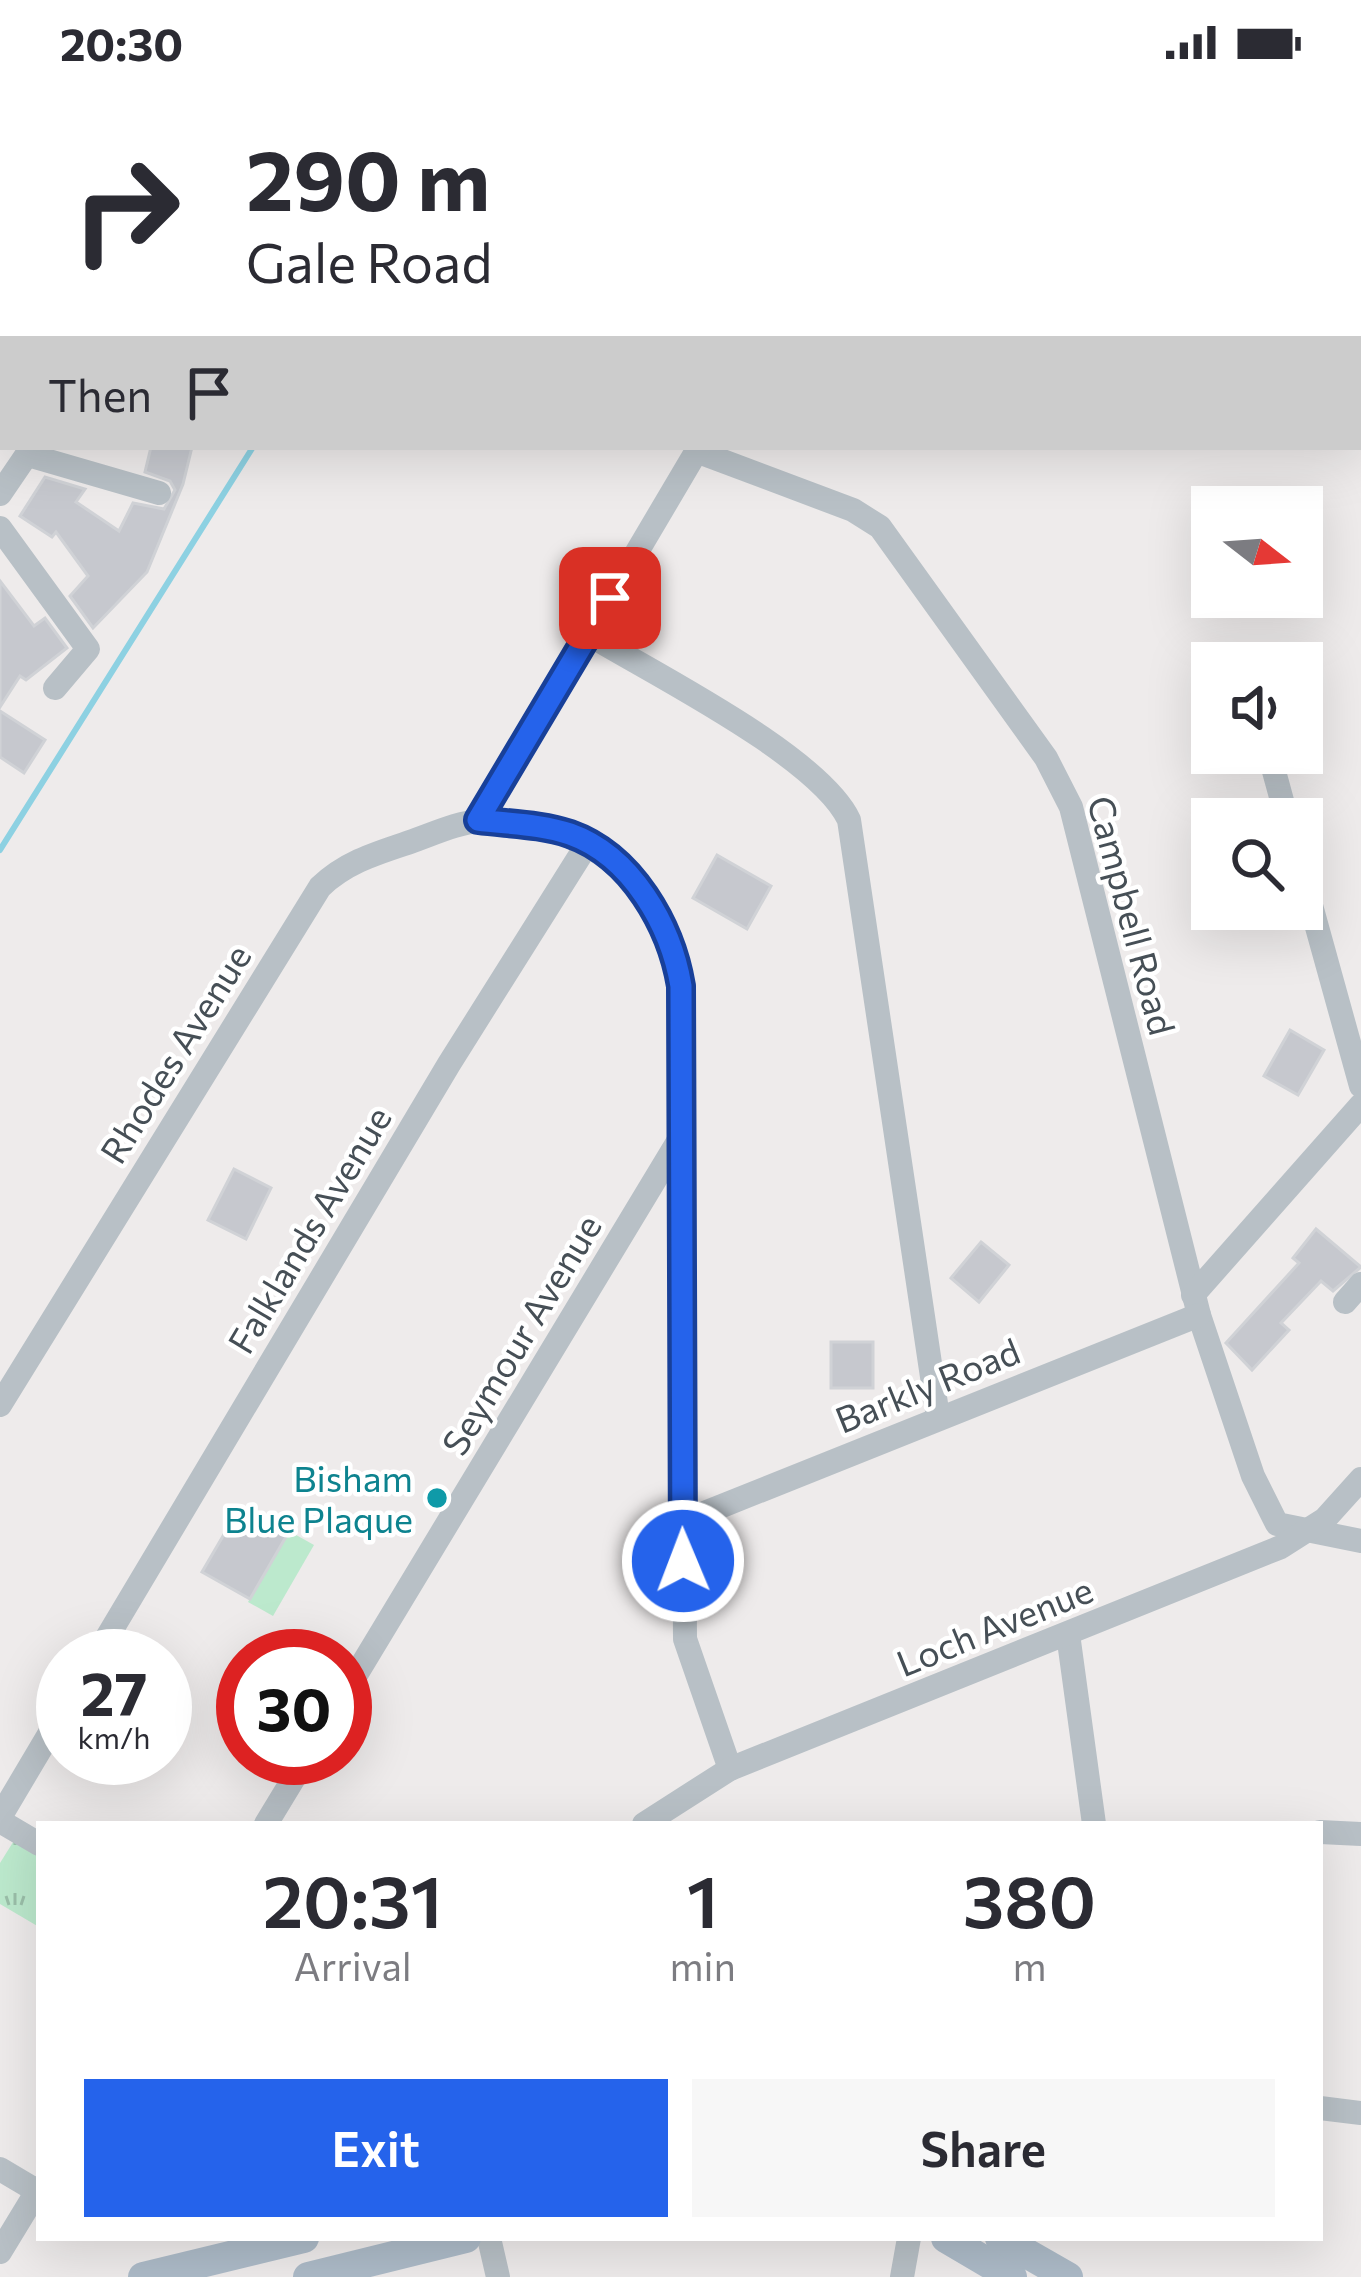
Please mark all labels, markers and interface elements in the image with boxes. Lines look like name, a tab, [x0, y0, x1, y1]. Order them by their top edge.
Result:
text: 20:30	[60, 15, 183, 70]
text: 290 m	[246, 126, 490, 228]
icon: right	[48, 132, 204, 288]
text: Gale Road	[246, 228, 492, 294]
icon: arrive	[176, 360, 242, 426]
text: Then	[48, 366, 152, 421]
north arrow	[1191, 486, 1323, 618]
map controls	[1191, 486, 1323, 930]
pin	[559, 547, 661, 649]
icon: arrive	[577, 565, 643, 631]
button: sound	[1191, 642, 1323, 774]
street label: Campbell Road	[1080, 791, 1186, 1039]
button: search	[1191, 798, 1323, 930]
street label: Rhodes Avenue	[89, 936, 259, 1170]
street label: Falklands Avenue	[217, 1098, 399, 1360]
street label: Seymour Avenue	[431, 1206, 609, 1462]
street label: Barkly Road	[828, 1327, 1026, 1441]
place label: Bisham Blue Plaque	[224, 1455, 413, 1540]
marker: Bisham Blue Plaque	[424, 1485, 450, 1511]
position arrow	[620, 1498, 746, 1624]
street label: Loch Avenue	[890, 1566, 1098, 1684]
speed limit sign: 30	[216, 1629, 372, 1785]
text: 27	[81, 1655, 147, 1728]
text: km/h	[78, 1718, 150, 1755]
text: 20:31	[263, 1855, 443, 1943]
text: 1	[687, 1855, 719, 1943]
text: 380	[963, 1855, 1096, 1943]
text: Arrival	[294, 1941, 412, 1989]
text: min	[669, 1941, 736, 1989]
text: m	[1012, 1941, 1046, 1989]
button: Exit	[84, 2079, 668, 2217]
button: Share	[692, 2079, 1275, 2217]

